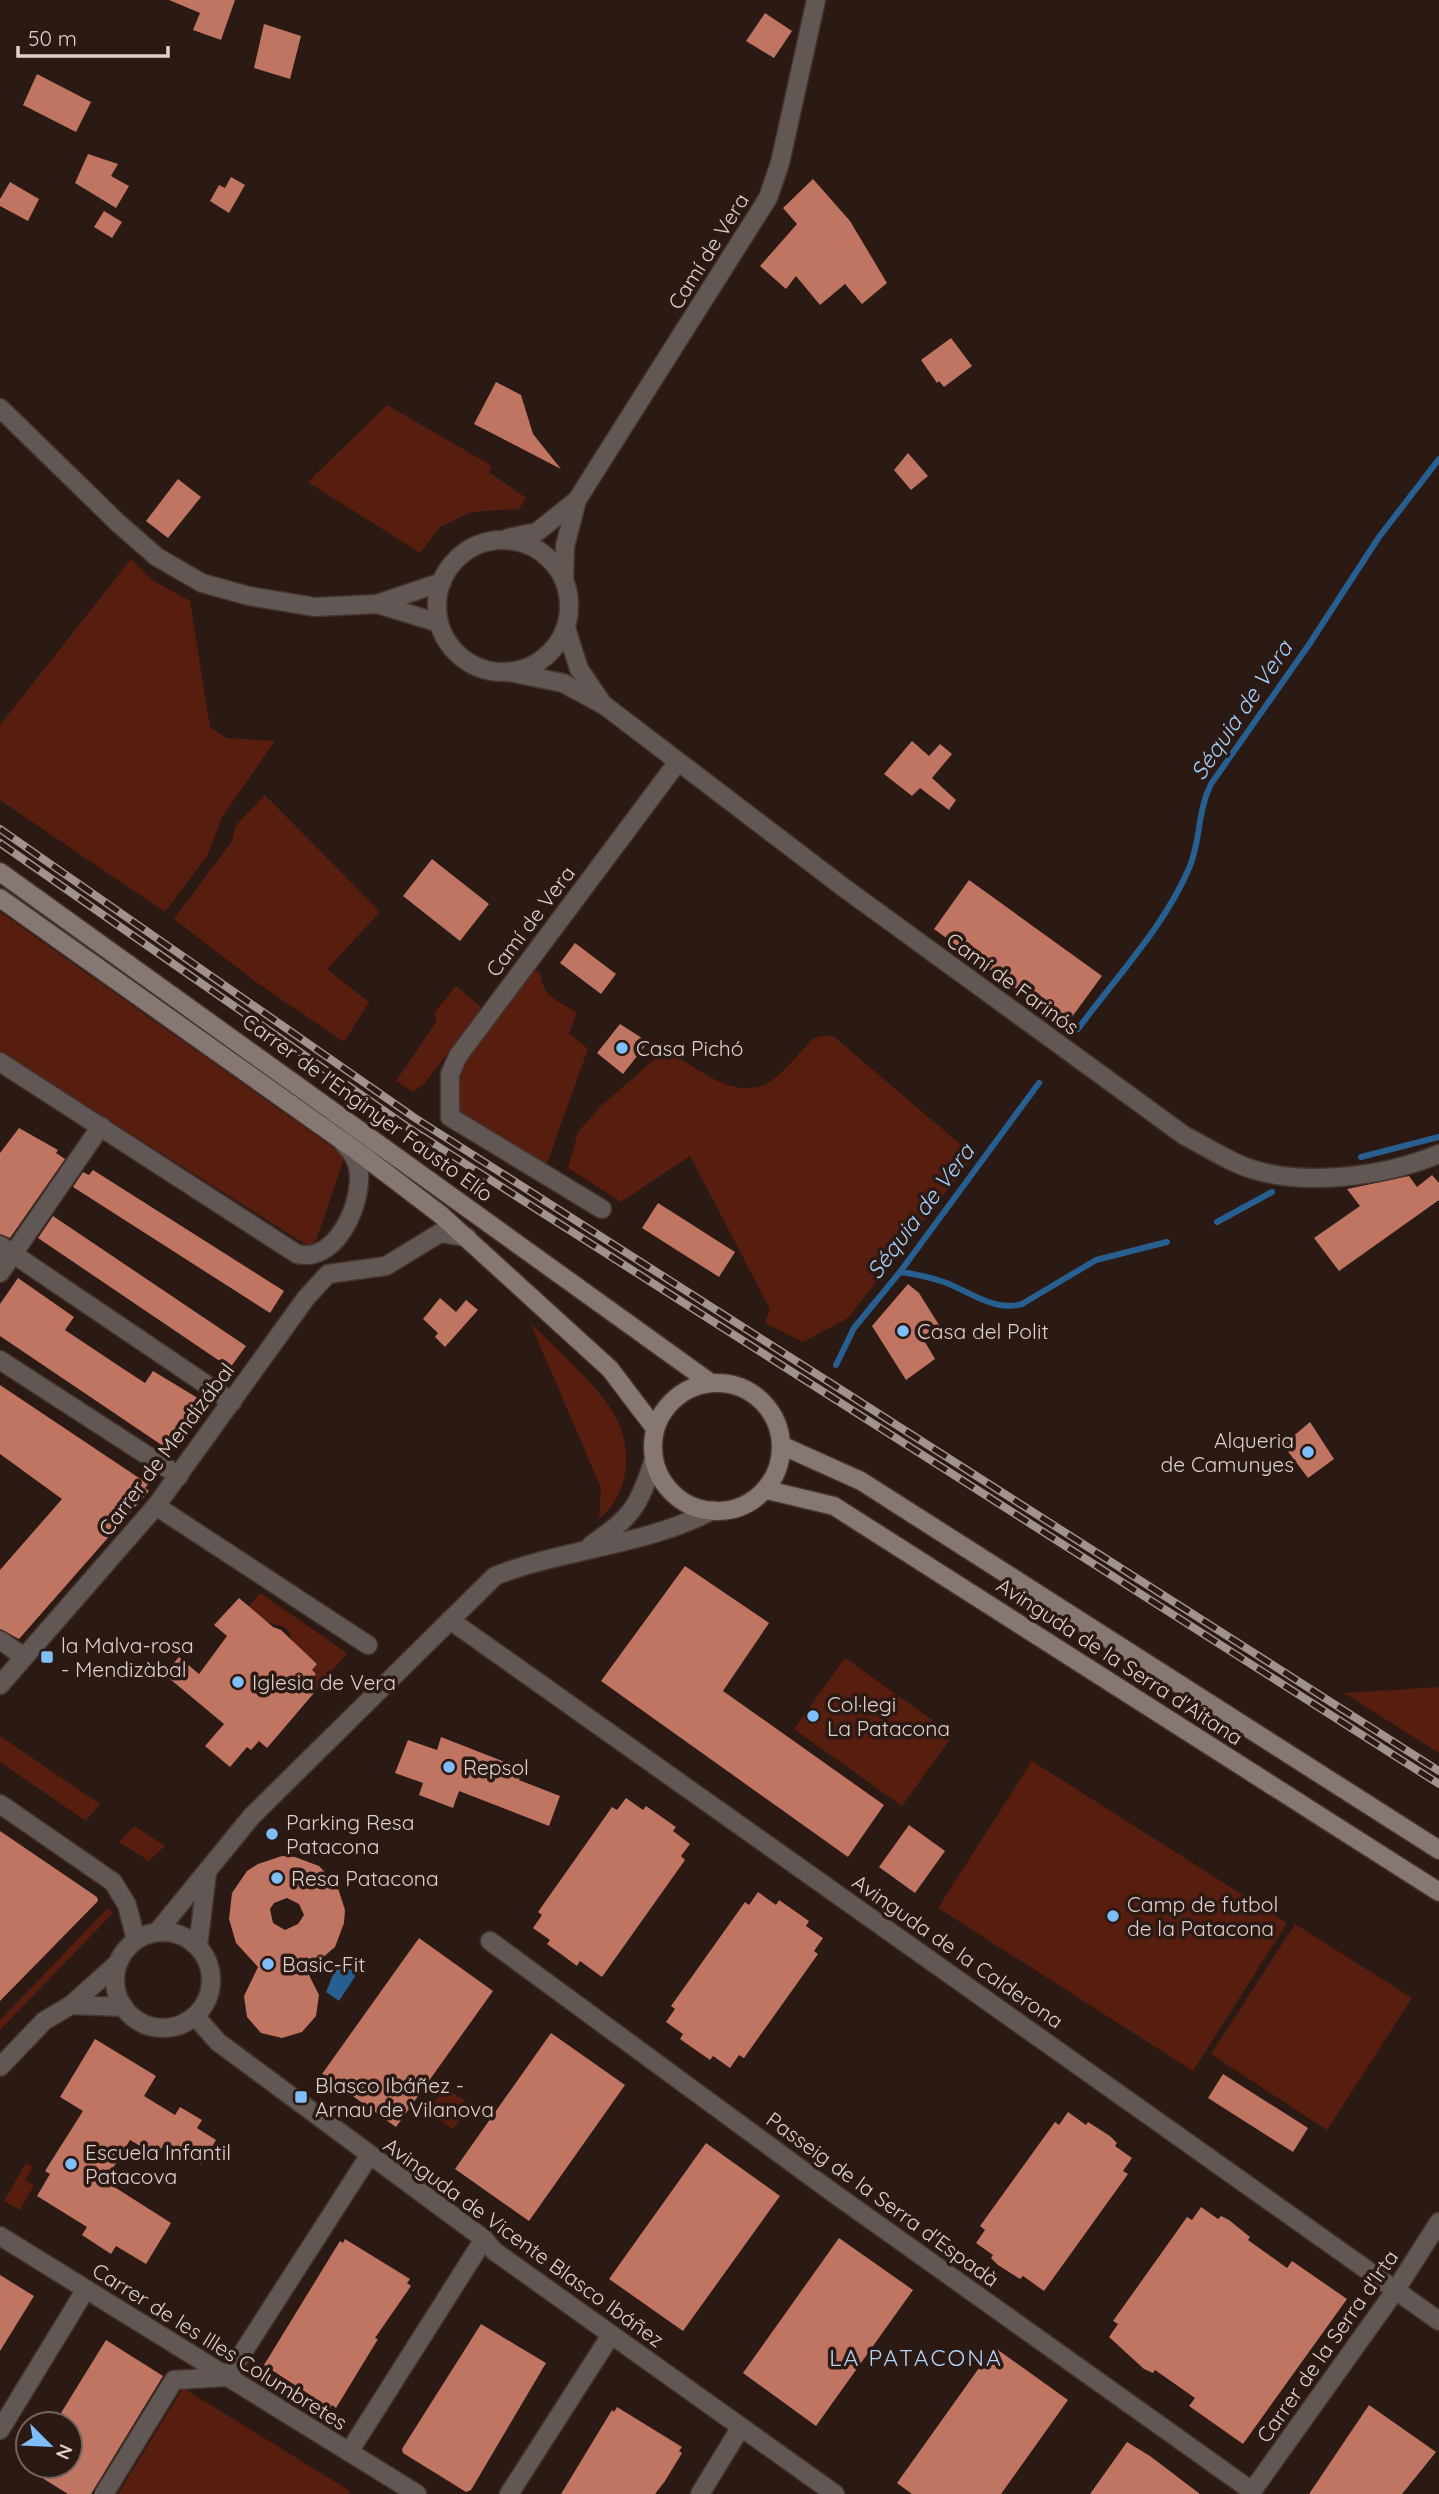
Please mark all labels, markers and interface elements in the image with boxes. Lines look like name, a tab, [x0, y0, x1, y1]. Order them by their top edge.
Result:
scale bar	[18, 14, 168, 58]
text: 50 m	[28, 25, 77, 51]
street label: Camí de Vera	[662, 188, 754, 314]
water label: Séquia de Vera	[1184, 634, 1299, 785]
street label: Camí de Vera	[480, 860, 580, 982]
street label: Camí de Farinós	[942, 926, 1084, 1040]
street label: Carrer de l'Enginyer Fausto Elío	[238, 1007, 498, 1207]
place label: Casa Pichó	[636, 1035, 743, 1061]
marker: Casa Pichó	[614, 1040, 630, 1056]
water label: Séquia de Vera	[860, 1137, 981, 1284]
place label: Casa del Polit	[917, 1318, 1049, 1344]
marker: Casa del Polit	[895, 1323, 911, 1339]
street label: Carrer de Mendizábal	[92, 1357, 240, 1541]
place label: Alqueria de Camunyes	[1161, 1427, 1294, 1477]
marker: Alqueria de Camunyes	[1300, 1444, 1316, 1460]
street label: Avinguda de la Serra d'Aitana	[992, 1572, 1248, 1750]
place label: la Malva-rosa - Mendizàbal	[61, 1632, 194, 1682]
marker: la Malva-rosa - Mendizàbal	[39, 1649, 55, 1665]
place label: Iglesia de Vera	[252, 1669, 396, 1695]
marker: Iglesia de Vera	[230, 1674, 246, 1690]
place label: Col·legi La Patacona	[827, 1691, 950, 1741]
marker: Col·legi La Patacona	[805, 1708, 821, 1724]
place label: Repsol	[463, 1754, 529, 1780]
marker: Repsol	[441, 1759, 457, 1775]
place label: Parking Resa Patacona	[286, 1809, 415, 1859]
marker: Parking Resa Patacona	[264, 1826, 280, 1842]
place label: Resa Patacona	[291, 1865, 439, 1891]
street label: Avinguda de la Calderona	[848, 1868, 1068, 2034]
marker: Resa Patacona	[269, 1870, 285, 1886]
place label: Camp de futbol de la Patacona	[1127, 1891, 1278, 1941]
marker: Camp de futbol de la Patacona	[1105, 1908, 1121, 1924]
place label: Basic-Fit	[282, 1951, 365, 1977]
marker: Basic-Fit	[260, 1956, 276, 1972]
place label: Blasco Ibáñez - Arnau de Vilanova	[315, 2072, 494, 2122]
marker: Blasco Ibáñez - Arnau de Vilanova	[293, 2089, 309, 2105]
street label: Passeig de la Serra d'Espadà	[762, 2106, 1004, 2292]
street label: Avinguda de Vicente Blasco Ibáñez	[379, 2132, 669, 2352]
place label: Escuela Infantil Patacova	[85, 2139, 231, 2189]
marker: Escuela Infantil Patacova	[63, 2156, 79, 2172]
street label: Carrer de la Serra d'Irta	[1251, 2245, 1403, 2447]
street label: Carrer de les Illes Columbretes	[88, 2257, 352, 2435]
district label: LA PATACONA	[829, 2343, 1003, 2372]
north arrow	[14, 2410, 84, 2480]
text: N	[51, 2441, 78, 2463]

